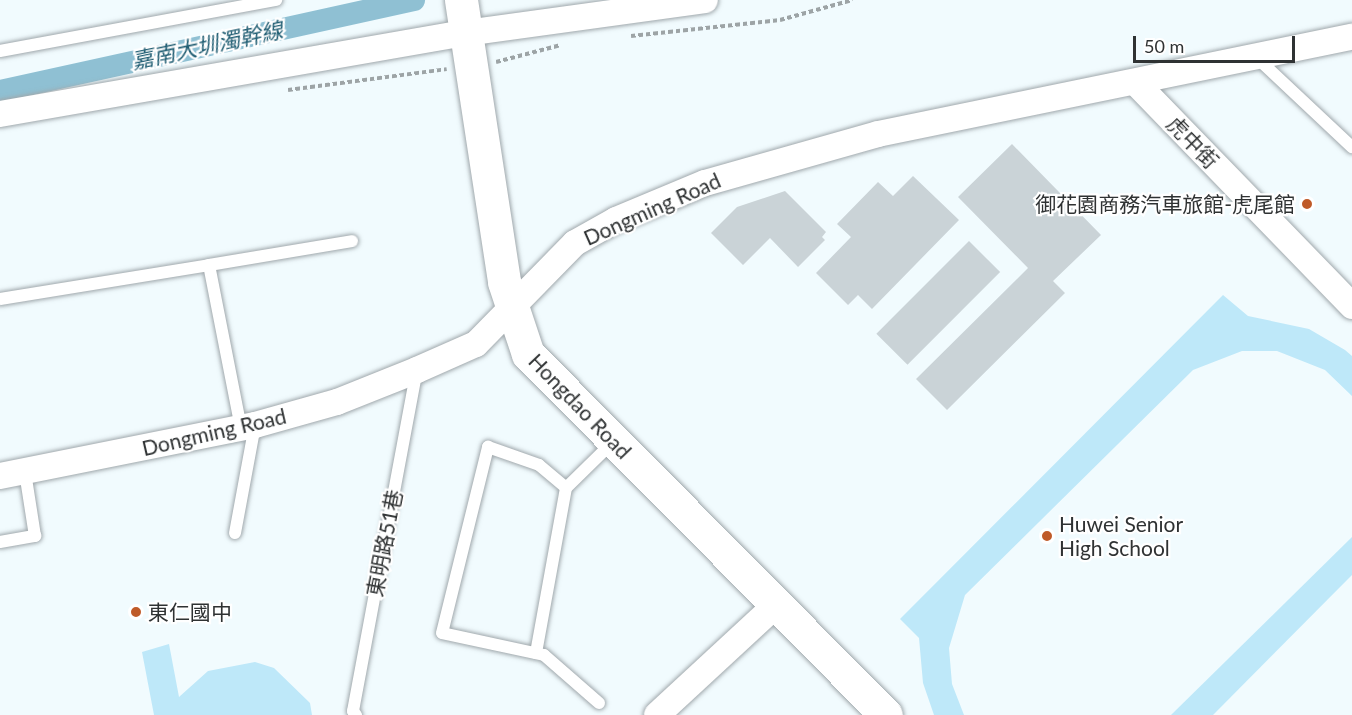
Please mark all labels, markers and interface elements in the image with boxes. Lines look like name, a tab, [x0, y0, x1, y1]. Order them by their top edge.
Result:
water label: 嘉南大圳濁幹線	[129, 16, 285, 74]
scale bar	[1136, 24, 1298, 62]
text: 50 m	[1144, 35, 1184, 57]
street label: 虎中街	[1162, 111, 1224, 173]
street label: Dongming Road	[580, 168, 724, 250]
place label: 御花園商務汽車旅館-虎尾館	[1035, 191, 1295, 217]
marker: 御花園商務汽車旅館-虎尾館	[1300, 197, 1314, 211]
street label: Hongdao Road	[524, 348, 636, 464]
street label: Dongming Road	[139, 403, 289, 461]
street label: 東明路51巷	[361, 487, 407, 599]
place label: Huwei Senior High School	[1059, 511, 1183, 561]
marker: Huwei Senior High School	[1040, 529, 1054, 543]
place label: 東仁國中	[148, 599, 232, 625]
marker: 東仁國中	[129, 605, 143, 619]

